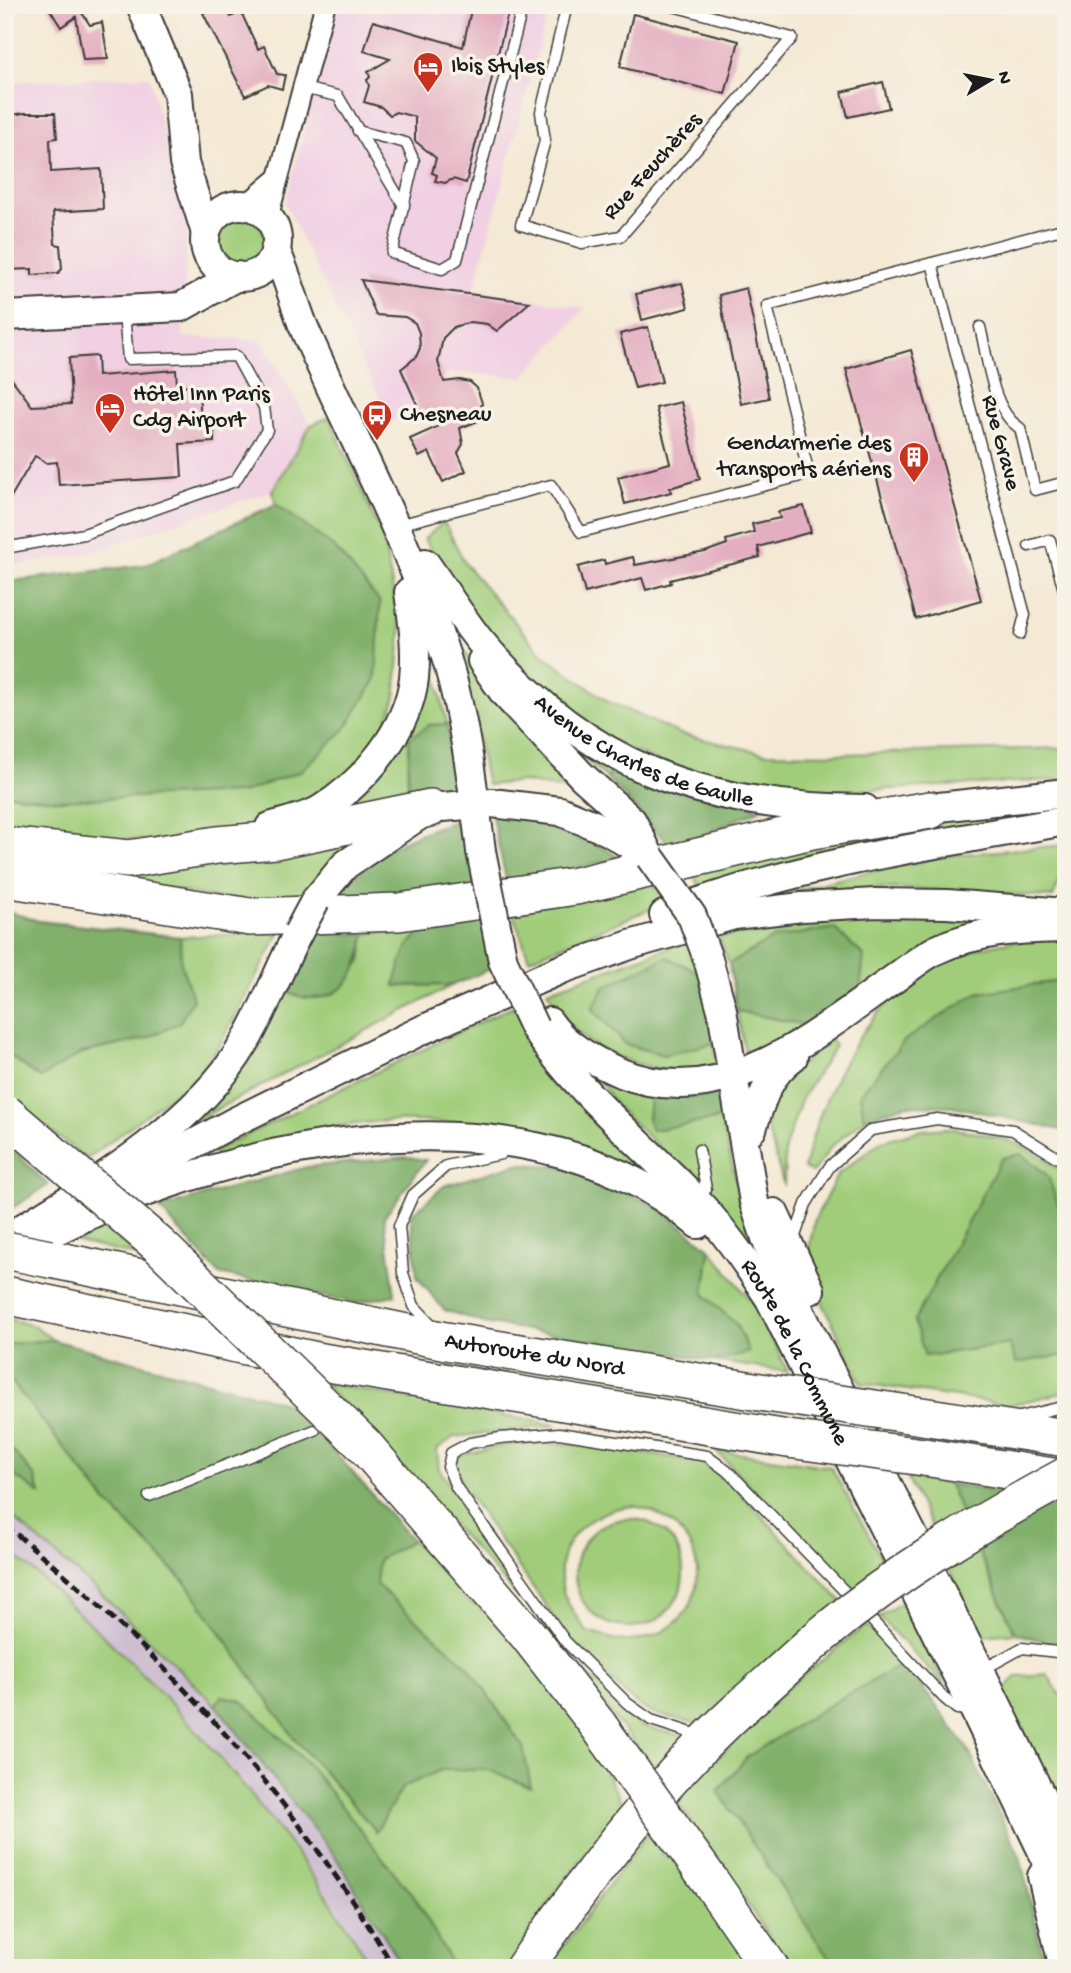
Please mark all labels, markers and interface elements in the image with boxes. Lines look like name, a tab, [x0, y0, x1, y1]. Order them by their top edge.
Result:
north arrow	[956, 46, 1026, 116]
hotel icon: Ibis Styles	[411, 50, 445, 94]
place label: Ibis Styles	[451, 54, 545, 81]
text: N	[991, 70, 1016, 86]
street label: Rue Feuchères	[598, 107, 709, 226]
place label: Hôtel Inn Paris Cdg Airport	[133, 382, 270, 435]
hotel icon: Hôtel Inn Paris Cdg Airport	[93, 391, 127, 435]
street label: Rue Grave	[974, 392, 1026, 495]
bus stop icon: Chesneau	[360, 398, 394, 442]
place label: Chesneau	[400, 402, 492, 429]
place label: Gendarmerie des transports aériens	[716, 431, 892, 484]
building icon: Gendarmerie des transports aériens	[897, 440, 931, 484]
street label: Avenue Charles de Gaulle	[528, 689, 757, 814]
street label: Route de la Commune	[734, 1254, 855, 1451]
street label: Autoroute du Nord	[443, 1327, 628, 1384]

